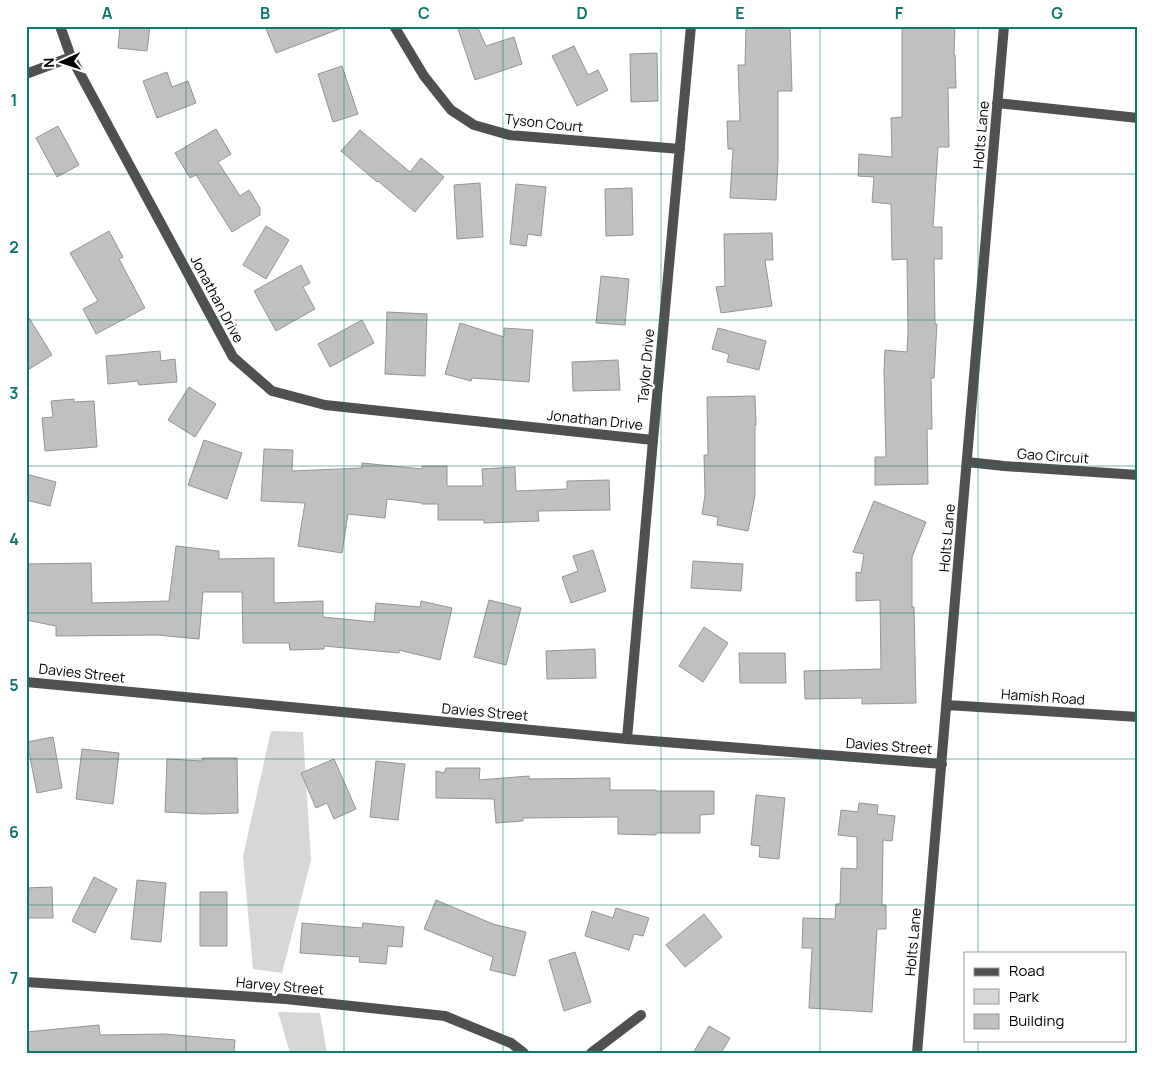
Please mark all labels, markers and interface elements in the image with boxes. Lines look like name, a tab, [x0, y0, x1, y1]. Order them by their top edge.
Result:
text: A	[102, 2, 113, 24]
text: B	[260, 2, 270, 24]
text: C	[418, 2, 430, 24]
text: D	[576, 2, 588, 24]
text: E	[735, 2, 745, 24]
text: F	[895, 2, 904, 24]
text: G	[1051, 2, 1063, 24]
north arrow	[38, 38, 88, 88]
text: N	[39, 57, 58, 68]
text: 1	[10, 89, 18, 111]
street label: Holts Lane	[968, 100, 993, 170]
street label: Tyson Court	[504, 109, 585, 136]
text: 2	[9, 236, 19, 258]
street label: Jonathan Drive	[186, 252, 248, 346]
street label: Taylor Drive	[633, 328, 658, 404]
text: 3	[9, 382, 19, 404]
street label: Jonathan Drive	[546, 405, 644, 434]
street label: Gao Circuit	[1017, 444, 1090, 468]
street label: Holts Lane	[934, 503, 959, 573]
text: 4	[9, 528, 19, 550]
street label: Davies Street	[38, 659, 127, 687]
text: 5	[9, 674, 19, 696]
street label: Hamish Road	[1000, 684, 1086, 709]
street label: Davies Street	[441, 698, 529, 725]
street label: Davies Street	[845, 733, 933, 758]
text: 6	[9, 821, 19, 843]
street label: Holts Lane	[900, 907, 925, 977]
legend	[964, 952, 1126, 1042]
text: Road	[1009, 960, 1045, 981]
text: 7	[10, 967, 18, 989]
street label: Harvey Street	[235, 972, 325, 999]
text: Park	[1009, 986, 1039, 1007]
text: Building	[1009, 1010, 1064, 1031]

